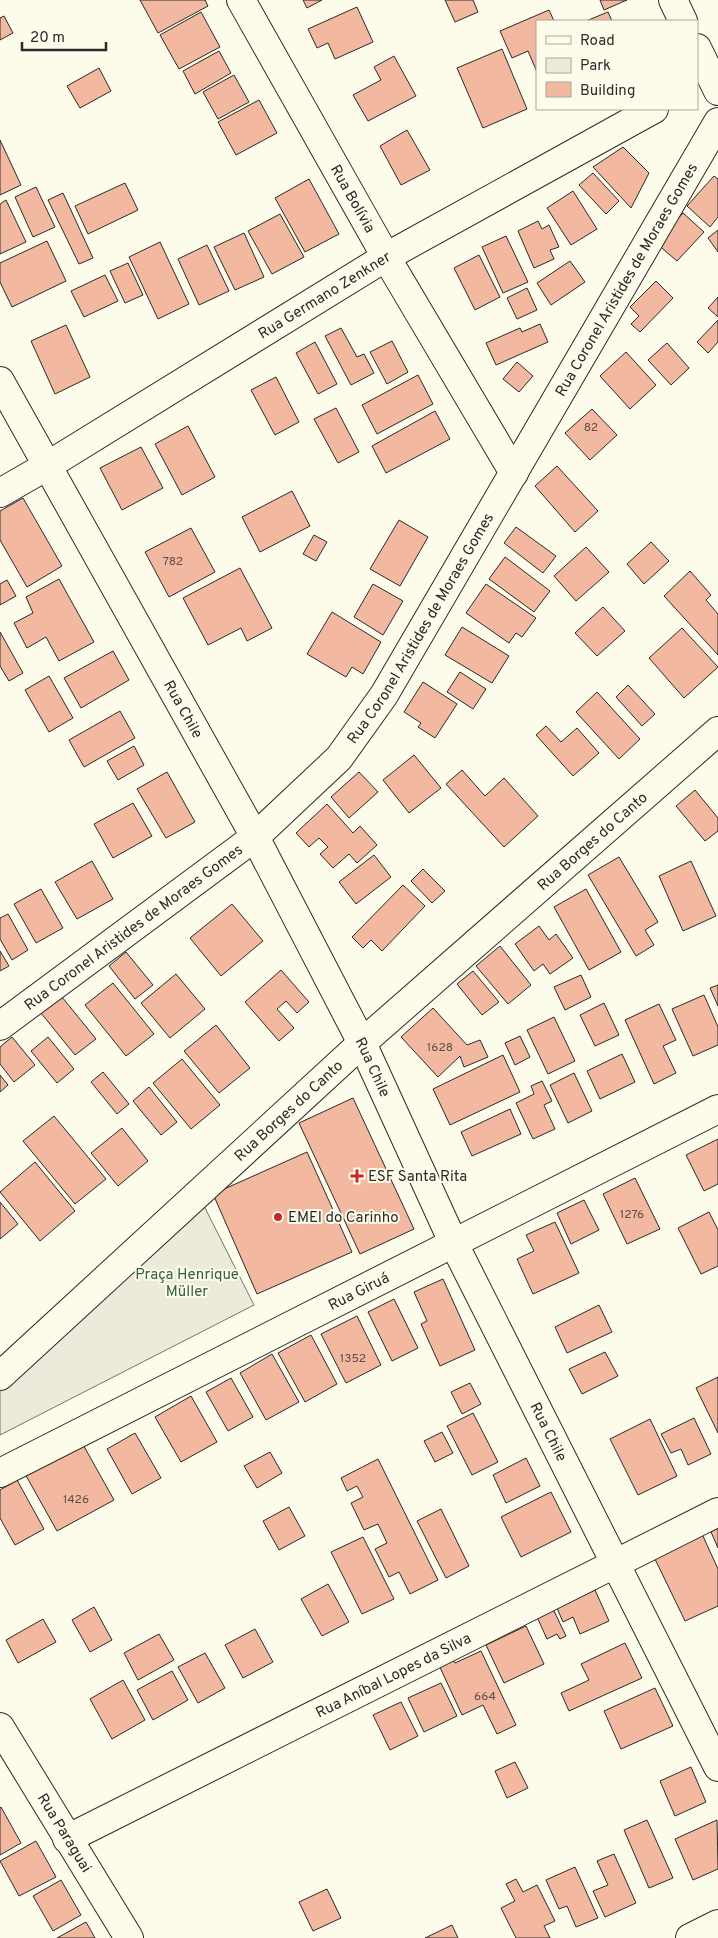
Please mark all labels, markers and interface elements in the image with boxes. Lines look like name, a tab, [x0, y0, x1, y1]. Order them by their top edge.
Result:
scale bar	[22, 20, 106, 52]
legend	[536, 20, 698, 110]
text: 20 m	[30, 29, 65, 48]
text: Road	[580, 32, 615, 51]
text: Park	[580, 57, 611, 76]
text: Building	[580, 82, 635, 101]
street label: Rua Coronel Aristides de Moraes Gomes	[552, 160, 703, 400]
street label: Rua Bolívia	[325, 162, 378, 237]
street label: Rua Germano Zenkner	[255, 248, 395, 344]
house number: 82	[584, 420, 598, 436]
street label: Rua Coronel Aristides de Moraes Gomes	[344, 510, 499, 748]
house number: 782	[163, 554, 183, 570]
street label: Rua Chile	[158, 677, 206, 742]
street label: Rua Borges do Canto	[534, 789, 652, 896]
street label: Rua Coronel Aristides de Moraes Gomes	[21, 841, 247, 1016]
street label: Rua Chile	[350, 1034, 394, 1101]
house number: 1628	[427, 1040, 453, 1056]
street label: Rua Borges do Canto	[231, 1057, 348, 1166]
place label: ESF Santa Rita	[368, 1168, 467, 1187]
marker: ESF Santa Rita	[350, 1169, 364, 1183]
house number: 1276	[620, 1207, 644, 1223]
place label: EMEI do Carinho	[288, 1209, 399, 1228]
marker: EMEI do Carinho	[272, 1211, 284, 1223]
park label: Praça Henrique Müller	[135, 1266, 239, 1302]
street label: Rua Giruá	[326, 1269, 393, 1316]
house number: 1352	[340, 1351, 366, 1367]
street label: Rua Chile	[525, 1400, 570, 1465]
house number: 1426	[63, 1492, 89, 1508]
street label: Rua Aníbal Lopes da Silva	[313, 1630, 475, 1723]
house number: 664	[474, 1689, 496, 1705]
street label: Rua Paraguai	[32, 1790, 95, 1877]

